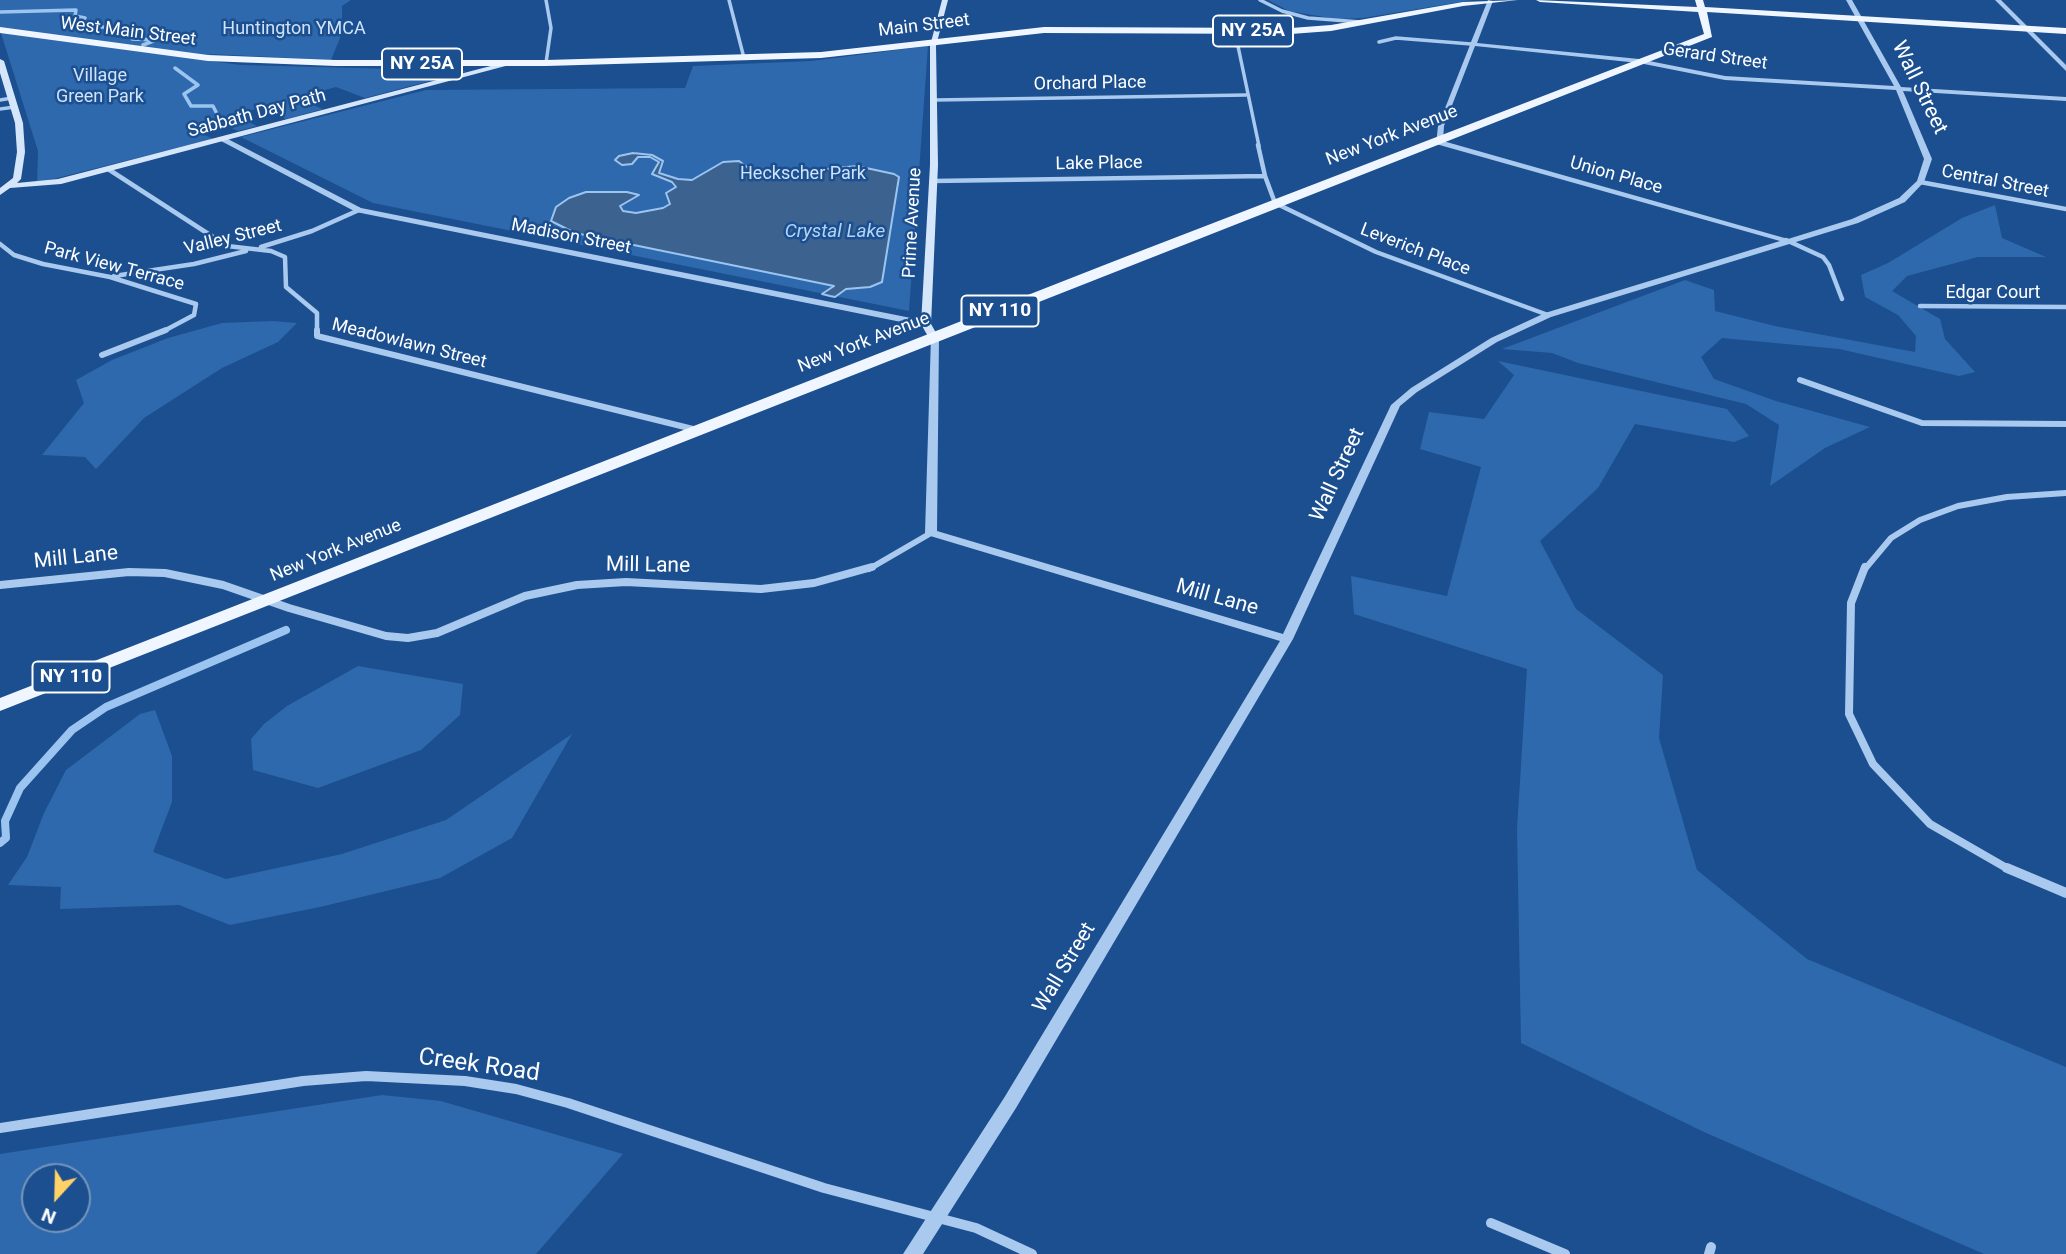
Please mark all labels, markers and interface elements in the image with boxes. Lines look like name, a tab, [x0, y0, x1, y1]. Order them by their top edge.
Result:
street label: Main Street	[877, 10, 971, 42]
street label: West Main Street	[59, 13, 197, 51]
road number: NY 25A	[1213, 16, 1293, 46]
park label: Huntington YMCA	[222, 18, 366, 40]
street label: Wall Street	[1886, 37, 1952, 139]
street label: Gerard Street	[1661, 39, 1769, 75]
road number: NY 25A	[382, 48, 462, 80]
park label: Village Green Park	[56, 65, 144, 108]
street label: Orchard Place	[1034, 72, 1146, 96]
street label: Sabbath Day Path	[186, 85, 328, 143]
street label: New York Avenue	[1323, 101, 1461, 171]
street label: Lake Place	[1055, 152, 1143, 176]
street label: Union Place	[1567, 153, 1665, 199]
street label: Central Street	[1939, 161, 2051, 203]
park label: Heckscher Park	[740, 163, 866, 185]
street label: Prime Avenue	[899, 167, 927, 279]
street label: Valley Street	[182, 215, 284, 261]
street label: Madison Street	[509, 215, 633, 259]
street label: Leverich Place	[1357, 219, 1473, 281]
water label: Crystal Lake	[785, 221, 885, 243]
street label: Park View Terrace	[42, 238, 186, 296]
street label: Edgar Court	[1945, 282, 2041, 304]
road number: NY 110	[962, 296, 1038, 326]
street label: New York Avenue	[795, 308, 933, 378]
street label: Meadowlawn Street	[329, 314, 489, 374]
street label: Wall Street	[1305, 424, 1371, 526]
street label: New York Avenue	[267, 515, 405, 587]
street label: Mill Lane	[33, 541, 119, 575]
street label: Mill Lane	[606, 553, 690, 579]
street label: Mill Lane	[1173, 574, 1261, 622]
road number: NY 110	[32, 662, 110, 692]
street label: Wall Street	[1028, 918, 1102, 1018]
street label: Creek Road	[417, 1043, 541, 1089]
north arrow	[21, 1163, 91, 1233]
text: N	[38, 1203, 59, 1229]

